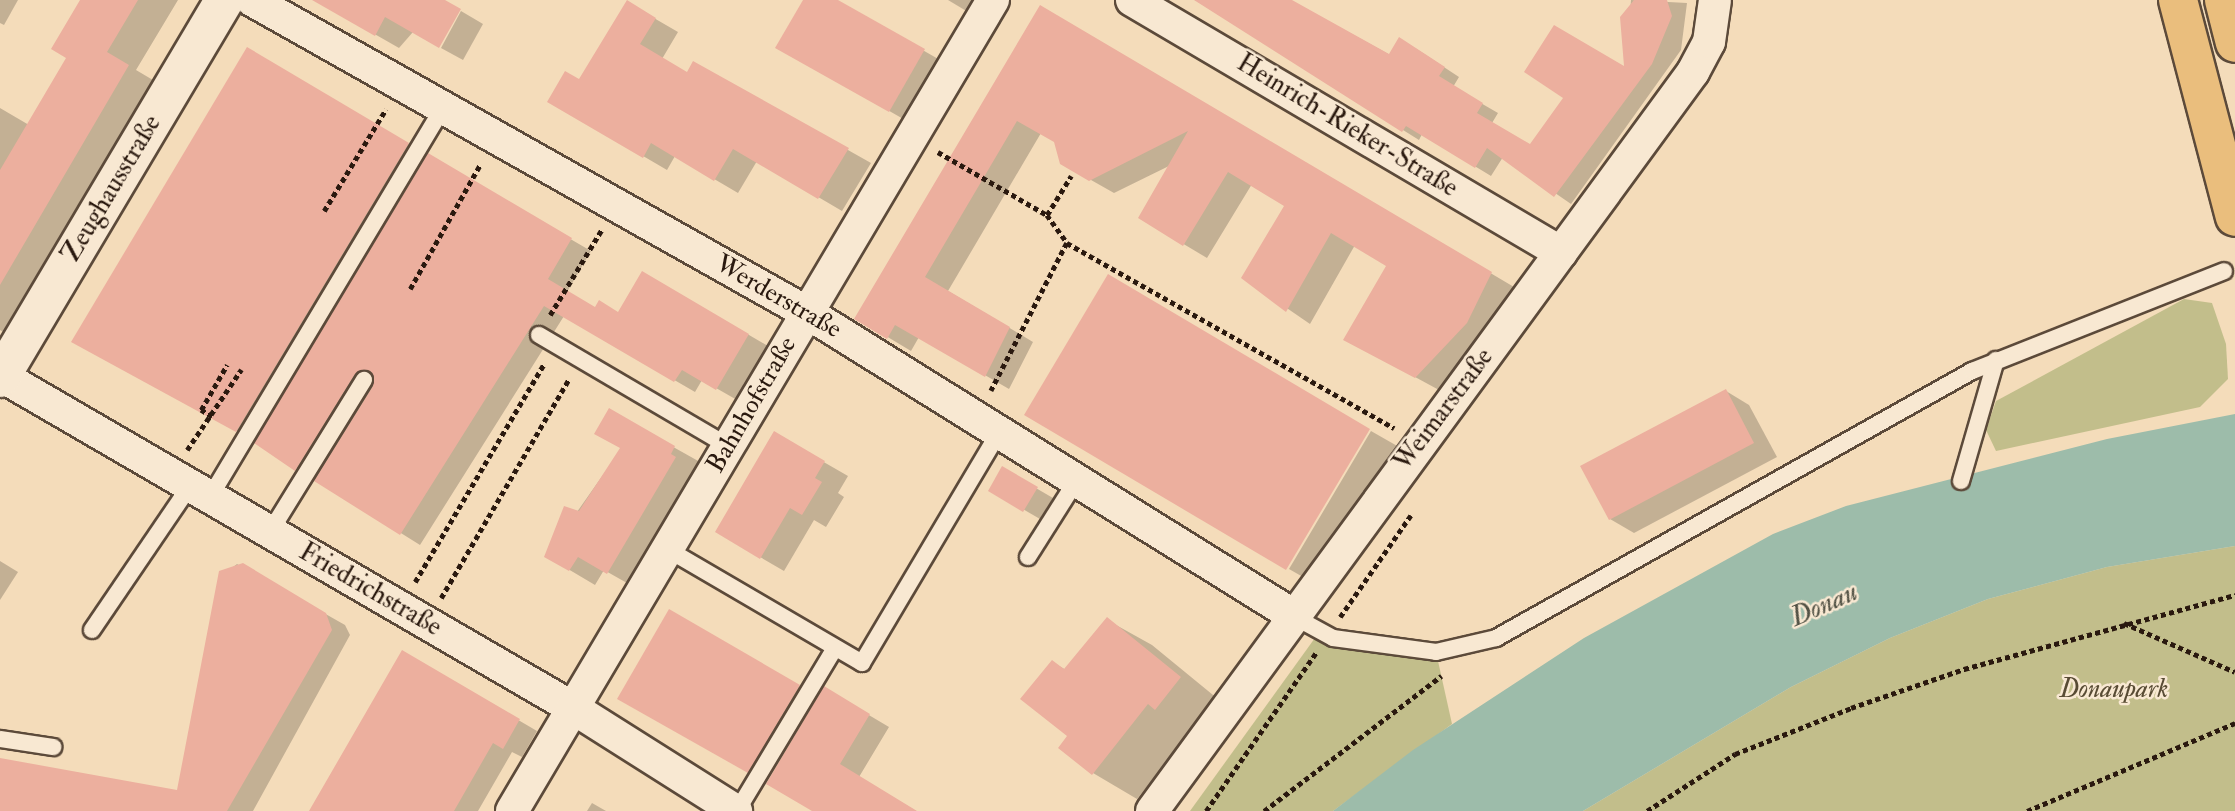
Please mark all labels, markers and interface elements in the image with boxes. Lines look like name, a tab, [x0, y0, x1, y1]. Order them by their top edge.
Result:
street label: Heinrich-Rieker-Straße	[1231, 48, 1463, 204]
street label: Zeughausstraße	[56, 110, 168, 268]
street label: Werderstraße	[709, 248, 847, 346]
street label: Bahnhofstraße	[700, 331, 804, 479]
street label: Weimarstraße	[1388, 343, 1500, 477]
street label: Friedrichstraße	[293, 537, 447, 643]
water label: Donau	[1785, 575, 1863, 635]
park label: Donaupark	[2060, 674, 2168, 706]

